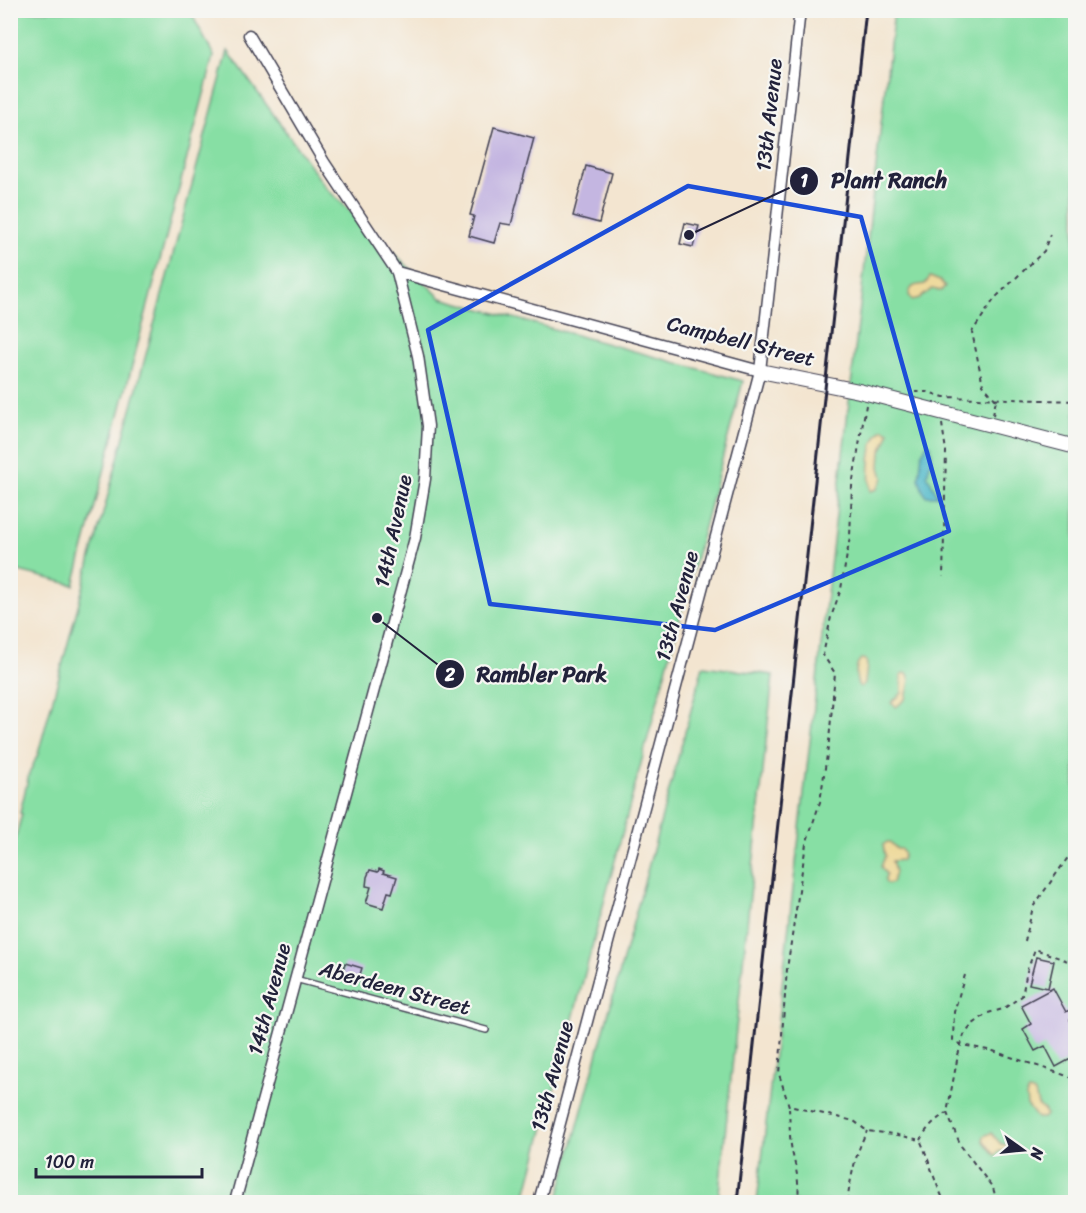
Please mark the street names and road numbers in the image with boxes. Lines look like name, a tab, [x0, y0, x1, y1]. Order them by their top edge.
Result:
street label: 13th Avenue	[744, 57, 794, 173]
street label: Campbell Street	[663, 304, 819, 378]
street label: 14th Avenue	[362, 471, 424, 591]
street label: 13th Avenue	[644, 546, 710, 666]
street label: 14th Avenue	[236, 939, 302, 1059]
street label: Aberdeen Street	[314, 949, 475, 1026]
street label: 13th Avenue	[519, 1016, 585, 1136]

